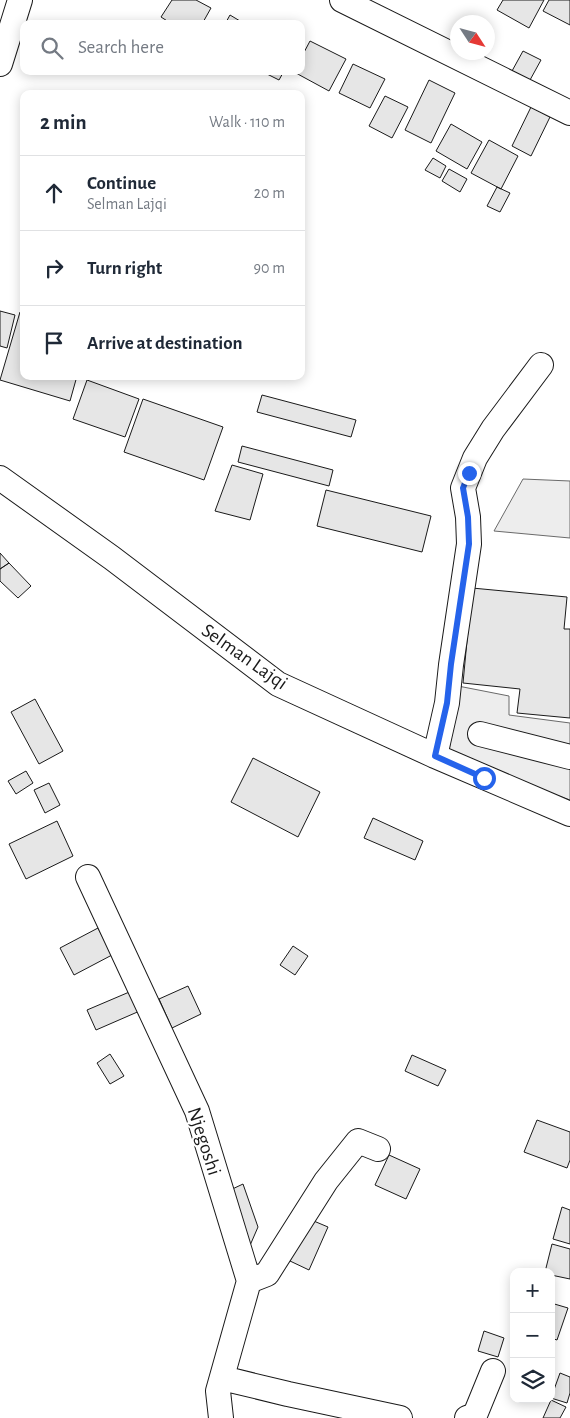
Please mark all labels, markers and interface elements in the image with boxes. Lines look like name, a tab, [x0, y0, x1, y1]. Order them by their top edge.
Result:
north arrow	[450, 15, 495, 60]
search box	[20, 20, 305, 75]
icon: search	[38, 34, 66, 62]
text: Search here	[78, 38, 164, 57]
text: 2 min	[40, 112, 87, 133]
text: Walk · 110 m	[209, 114, 285, 130]
text: Continue	[87, 174, 156, 193]
icon: ahead	[40, 179, 68, 207]
text: 20 m	[254, 185, 285, 201]
text: Selman Lajqi	[87, 196, 167, 212]
icon: right	[40, 254, 68, 282]
text: Turn right	[87, 259, 162, 278]
text: 90 m	[254, 260, 285, 276]
icon: arrive	[40, 329, 68, 357]
text: Arrive at destination	[87, 334, 243, 353]
route end	[458, 462, 481, 485]
street label: Selman Lajqi	[198, 620, 291, 694]
route start	[473, 767, 496, 790]
street label: Njegoshi	[184, 1105, 224, 1178]
map controls	[510, 1268, 555, 1403]
button: +	[510, 1268, 555, 1313]
button: −	[510, 1313, 555, 1358]
button: layers	[510, 1358, 555, 1403]

